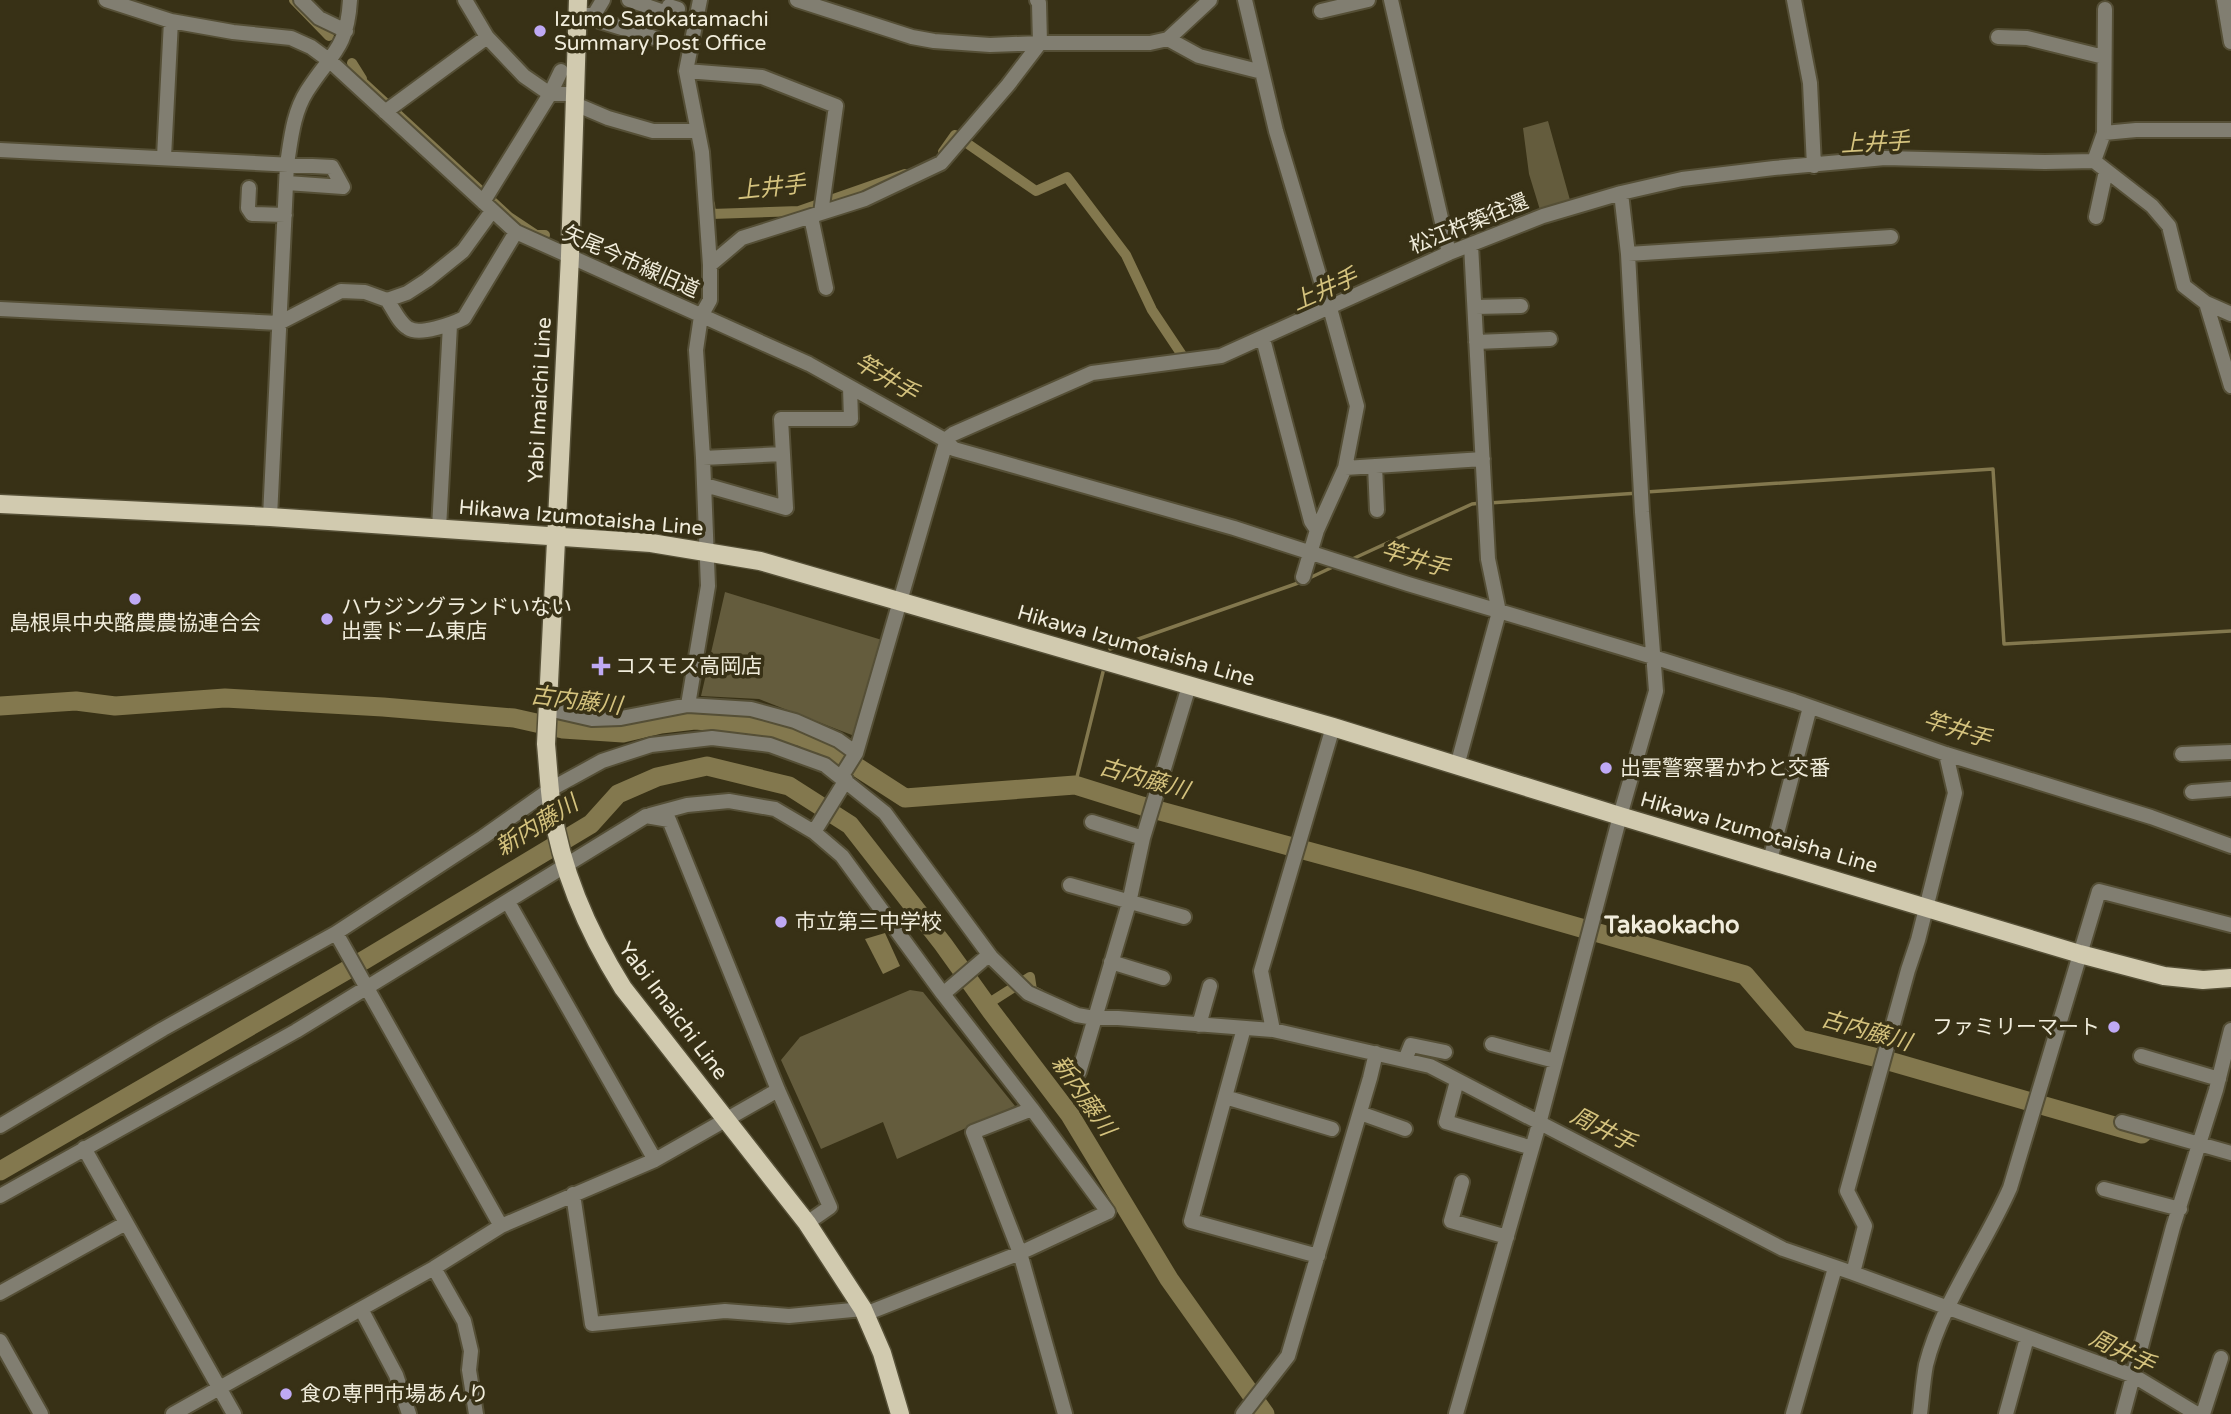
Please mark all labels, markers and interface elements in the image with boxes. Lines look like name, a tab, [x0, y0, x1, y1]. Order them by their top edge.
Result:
place label: Izumo Satokatamachi Summary Post Office	[554, 7, 769, 56]
marker: Izumo Satokatamachi Summary Post Office	[532, 23, 548, 39]
water label: 上井手	[1840, 127, 1912, 159]
water label: 上井手	[735, 170, 809, 206]
street label: 松江杵築往還	[1406, 189, 1532, 259]
street label: 矢尾今市線旧道	[559, 221, 703, 303]
water label: 上井手	[1288, 262, 1364, 317]
street label: Yabi Imaichi Line	[523, 316, 557, 484]
water label: 竿井手	[849, 348, 924, 409]
street label: Hikawa Izumotaisha Line	[457, 495, 705, 541]
water label: 竿井手	[1378, 537, 1454, 584]
marker: 島根県中央酪農農協連合会	[127, 591, 143, 607]
place label: ハウジングランドいない 出雲ドーム東店	[341, 595, 572, 644]
street label: Hikawa Izumotaisha Line	[1014, 600, 1258, 692]
place label: 島根県中央酪農農協連合会	[9, 611, 261, 636]
marker: ハウジングランドいない 出雲ドーム東店	[319, 611, 335, 627]
place label: コスモス高岡店	[615, 654, 762, 679]
marker: コスモス高岡店	[593, 658, 609, 674]
water label: 古内藤川	[529, 681, 626, 721]
water label: 竿井手	[1920, 706, 1996, 755]
water label: 古内藤川	[1096, 753, 1195, 806]
place label: 出雲警察署かわと交番	[1620, 756, 1830, 781]
marker: 出雲警察署かわと交番	[1598, 760, 1614, 776]
street label: Hikawa Izumotaisha Line	[1637, 787, 1881, 879]
water label: 新内藤川	[491, 788, 586, 862]
place label: 市立第三中学校	[795, 910, 942, 935]
district label: Takaokacho	[1603, 911, 1740, 940]
marker: 市立第三中学校	[773, 914, 789, 930]
street label: Yabi Imaichi Line	[613, 937, 733, 1085]
water label: 古内藤川	[1818, 1005, 1917, 1058]
place label: ファミリーマート	[1932, 1015, 2100, 1040]
marker: ファミリーマート	[2106, 1019, 2122, 1035]
water label: 新内藤川	[1045, 1050, 1123, 1144]
water label: 周井手	[1566, 1102, 1642, 1159]
water label: 周井手	[2085, 1324, 2161, 1381]
place label: 食の専門市場あんり	[300, 1382, 489, 1407]
marker: 食の専門市場あんり	[278, 1386, 294, 1402]

